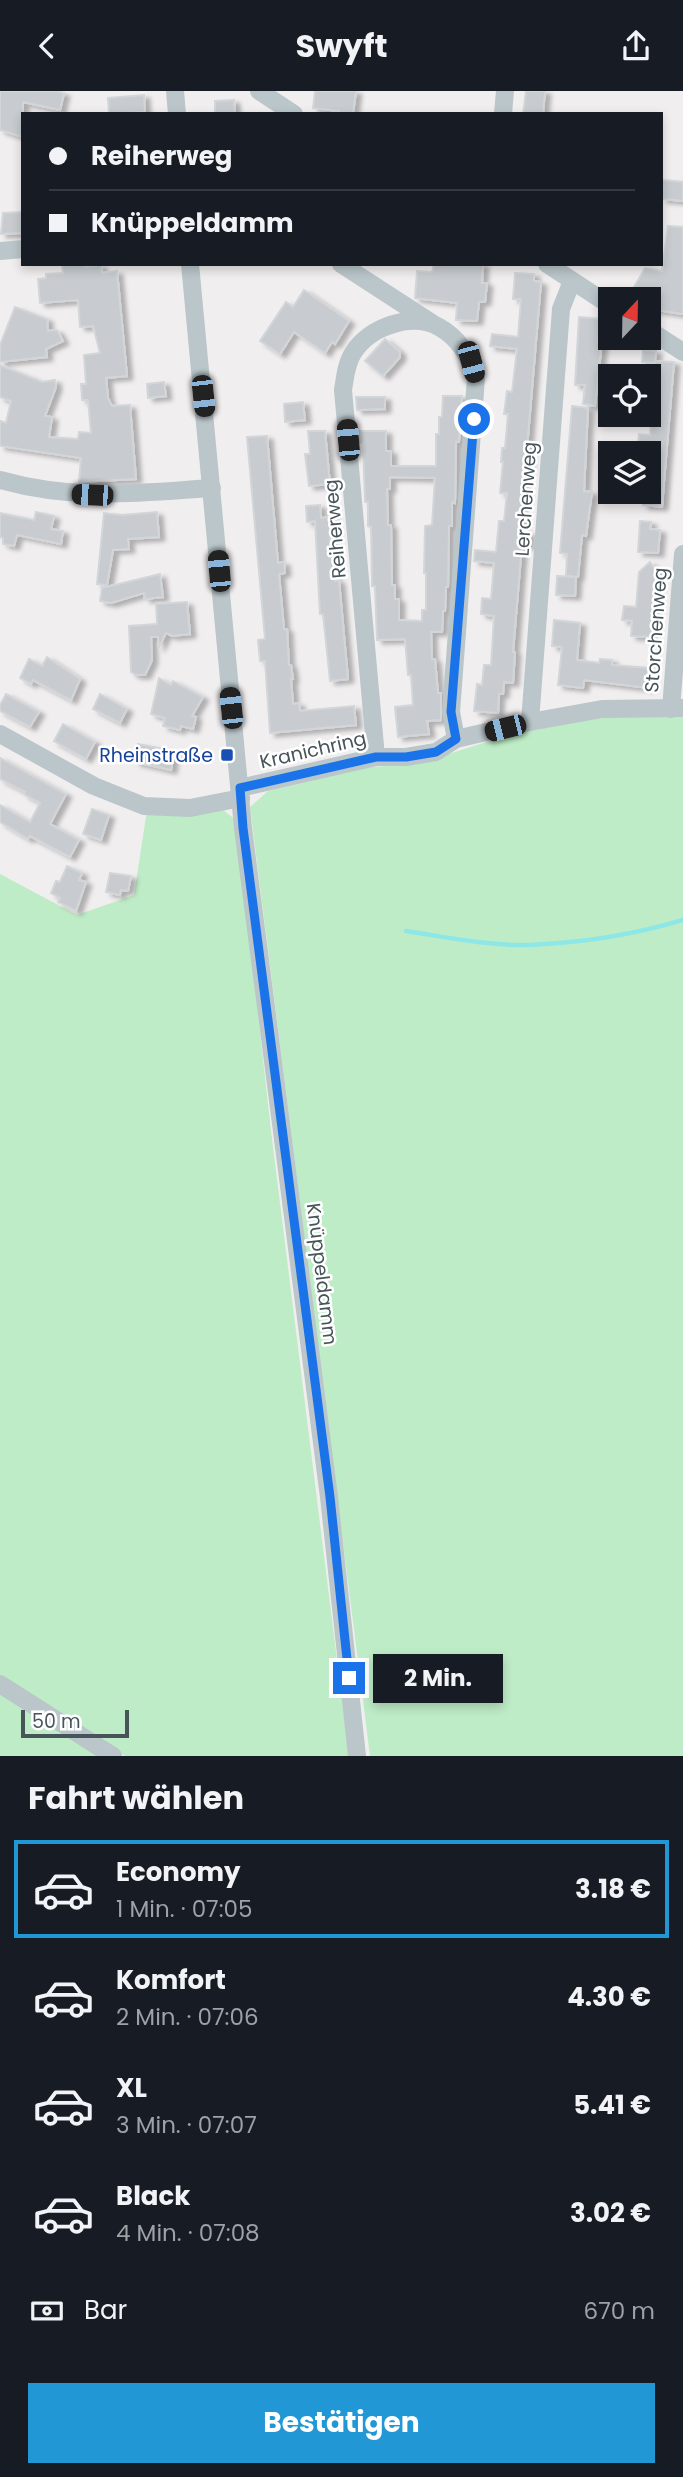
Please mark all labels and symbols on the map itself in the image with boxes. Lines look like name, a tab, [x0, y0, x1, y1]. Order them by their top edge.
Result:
north arrow	[598, 287, 662, 350]
car	[456, 339, 487, 385]
car	[191, 374, 216, 418]
route start	[458, 403, 490, 435]
car	[336, 418, 361, 462]
street label: Lerchenweg	[509, 441, 543, 557]
street label: Reiherweg	[317, 478, 353, 580]
car	[71, 484, 114, 506]
car	[207, 549, 232, 593]
street label: Storchenweg	[638, 567, 674, 693]
car	[219, 686, 244, 730]
car	[483, 713, 528, 743]
street label: Kranichring	[257, 725, 369, 775]
place label: Rheinstraße	[99, 742, 213, 769]
marker: Rheinstraße	[219, 747, 235, 763]
street label: Knüppeldamm	[300, 1202, 344, 1346]
callout: 2 Min.	[374, 1653, 503, 1703]
route end	[333, 1662, 365, 1694]
scale bar	[21, 1707, 130, 1739]

